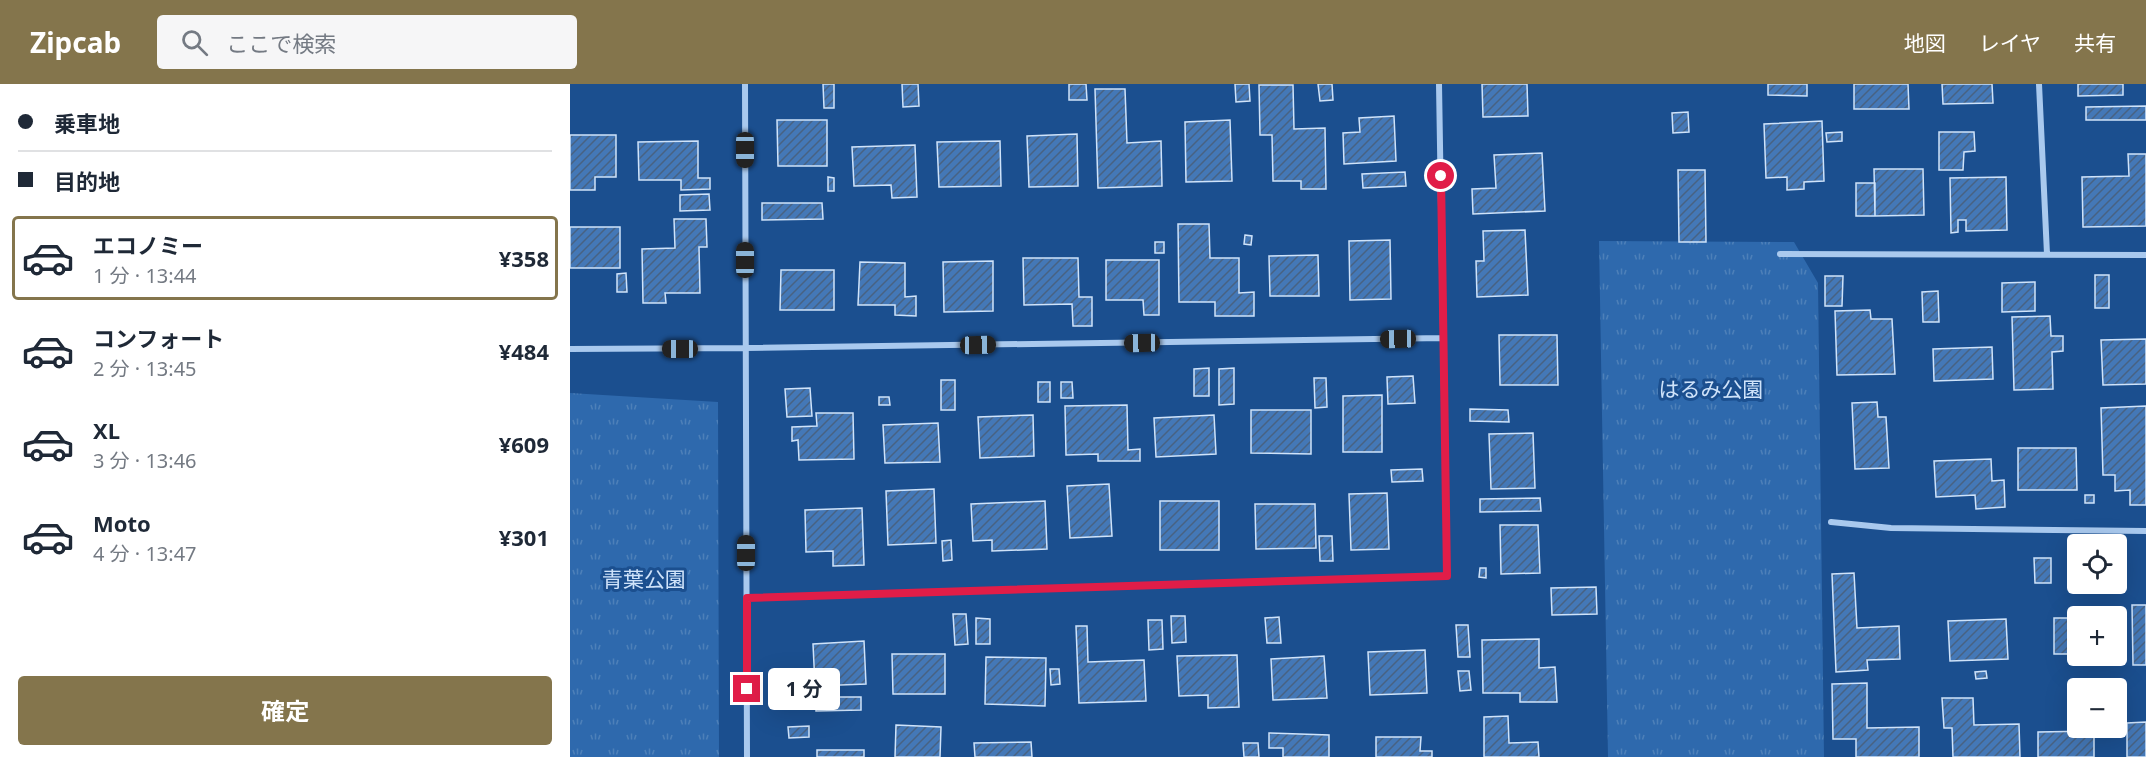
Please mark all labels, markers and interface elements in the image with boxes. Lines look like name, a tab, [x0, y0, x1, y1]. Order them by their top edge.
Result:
search box	[157, 15, 577, 69]
text: Zipcab	[30, 23, 121, 61]
icon: search	[178, 26, 211, 59]
text: ここで検索	[226, 28, 336, 58]
text: 地図	[1904, 29, 1946, 57]
text: レイヤ	[1979, 29, 2041, 57]
text: 共有	[2074, 29, 2116, 57]
text: 乗車地	[54, 108, 120, 138]
car	[736, 132, 754, 168]
route start	[1427, 162, 1454, 189]
text: 目的地	[54, 166, 120, 196]
text: エコノミー	[93, 230, 203, 260]
icon: car	[21, 231, 75, 285]
car	[736, 242, 754, 278]
text: ¥358	[499, 243, 549, 273]
text: 1 分 · 13:44	[93, 262, 197, 289]
text: コンフォート	[93, 323, 224, 353]
icon: car	[21, 324, 75, 378]
car	[1380, 330, 1416, 348]
car	[1124, 334, 1160, 352]
text: ¥484	[499, 336, 549, 366]
car	[960, 336, 996, 354]
car	[662, 340, 698, 358]
text: 2 分 · 13:45	[93, 355, 197, 382]
park label: はるみ公園	[1659, 375, 1764, 403]
text: XL	[93, 415, 120, 445]
icon: car	[21, 417, 75, 471]
text: ¥609	[499, 429, 549, 459]
text: 3 分 · 13:46	[93, 447, 197, 474]
text: Moto	[93, 508, 151, 538]
icon: car	[21, 510, 75, 564]
text: ¥301	[499, 522, 549, 552]
map controls	[2067, 534, 2127, 738]
button: locate	[2067, 534, 2127, 594]
car	[737, 535, 755, 571]
text: 4 分 · 13:47	[93, 540, 197, 567]
park label: 青葉公園	[602, 565, 686, 593]
button: +	[2067, 606, 2127, 666]
callout: 1 分	[768, 668, 840, 710]
route end	[733, 675, 760, 702]
text: 1 分	[786, 675, 822, 702]
button: 確定	[18, 676, 552, 745]
button: −	[2067, 678, 2127, 738]

